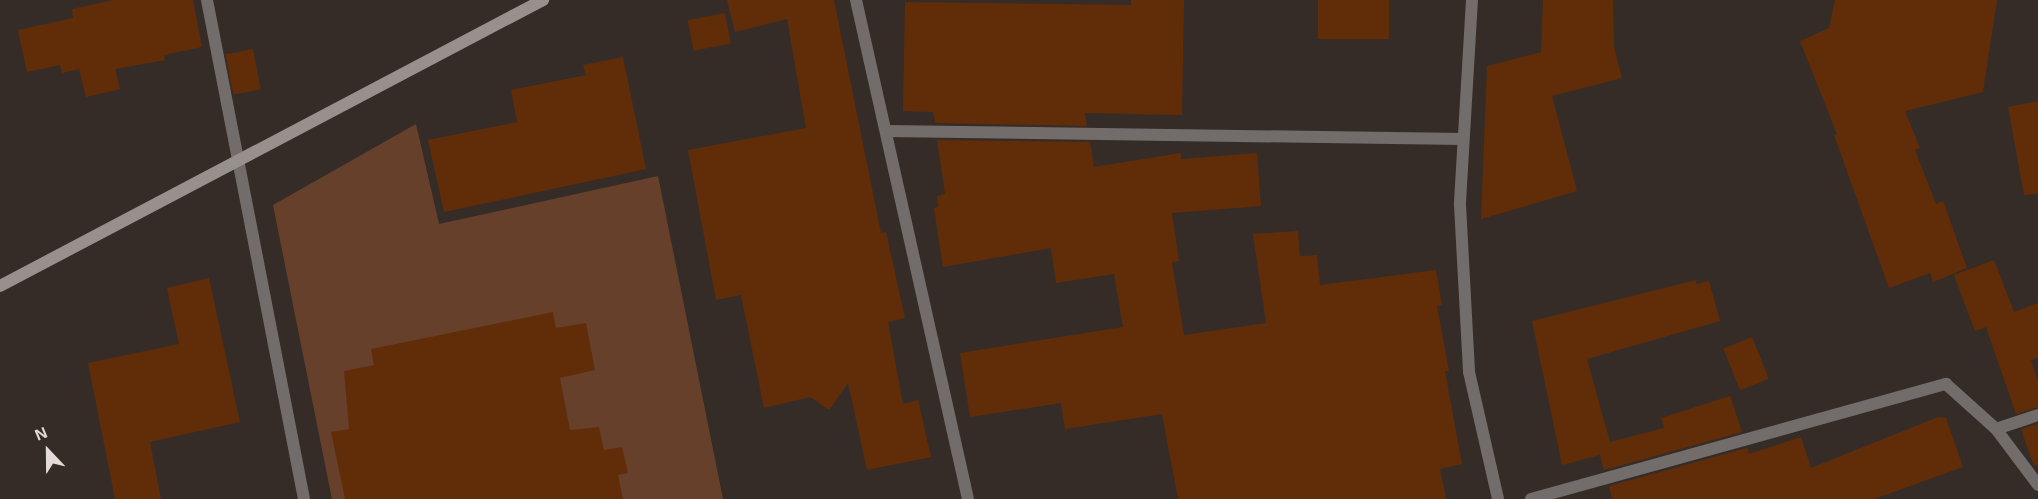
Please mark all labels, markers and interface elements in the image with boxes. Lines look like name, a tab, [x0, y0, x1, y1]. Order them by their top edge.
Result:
north arrow	[18, 421, 78, 481]
text: N	[33, 424, 50, 444]

